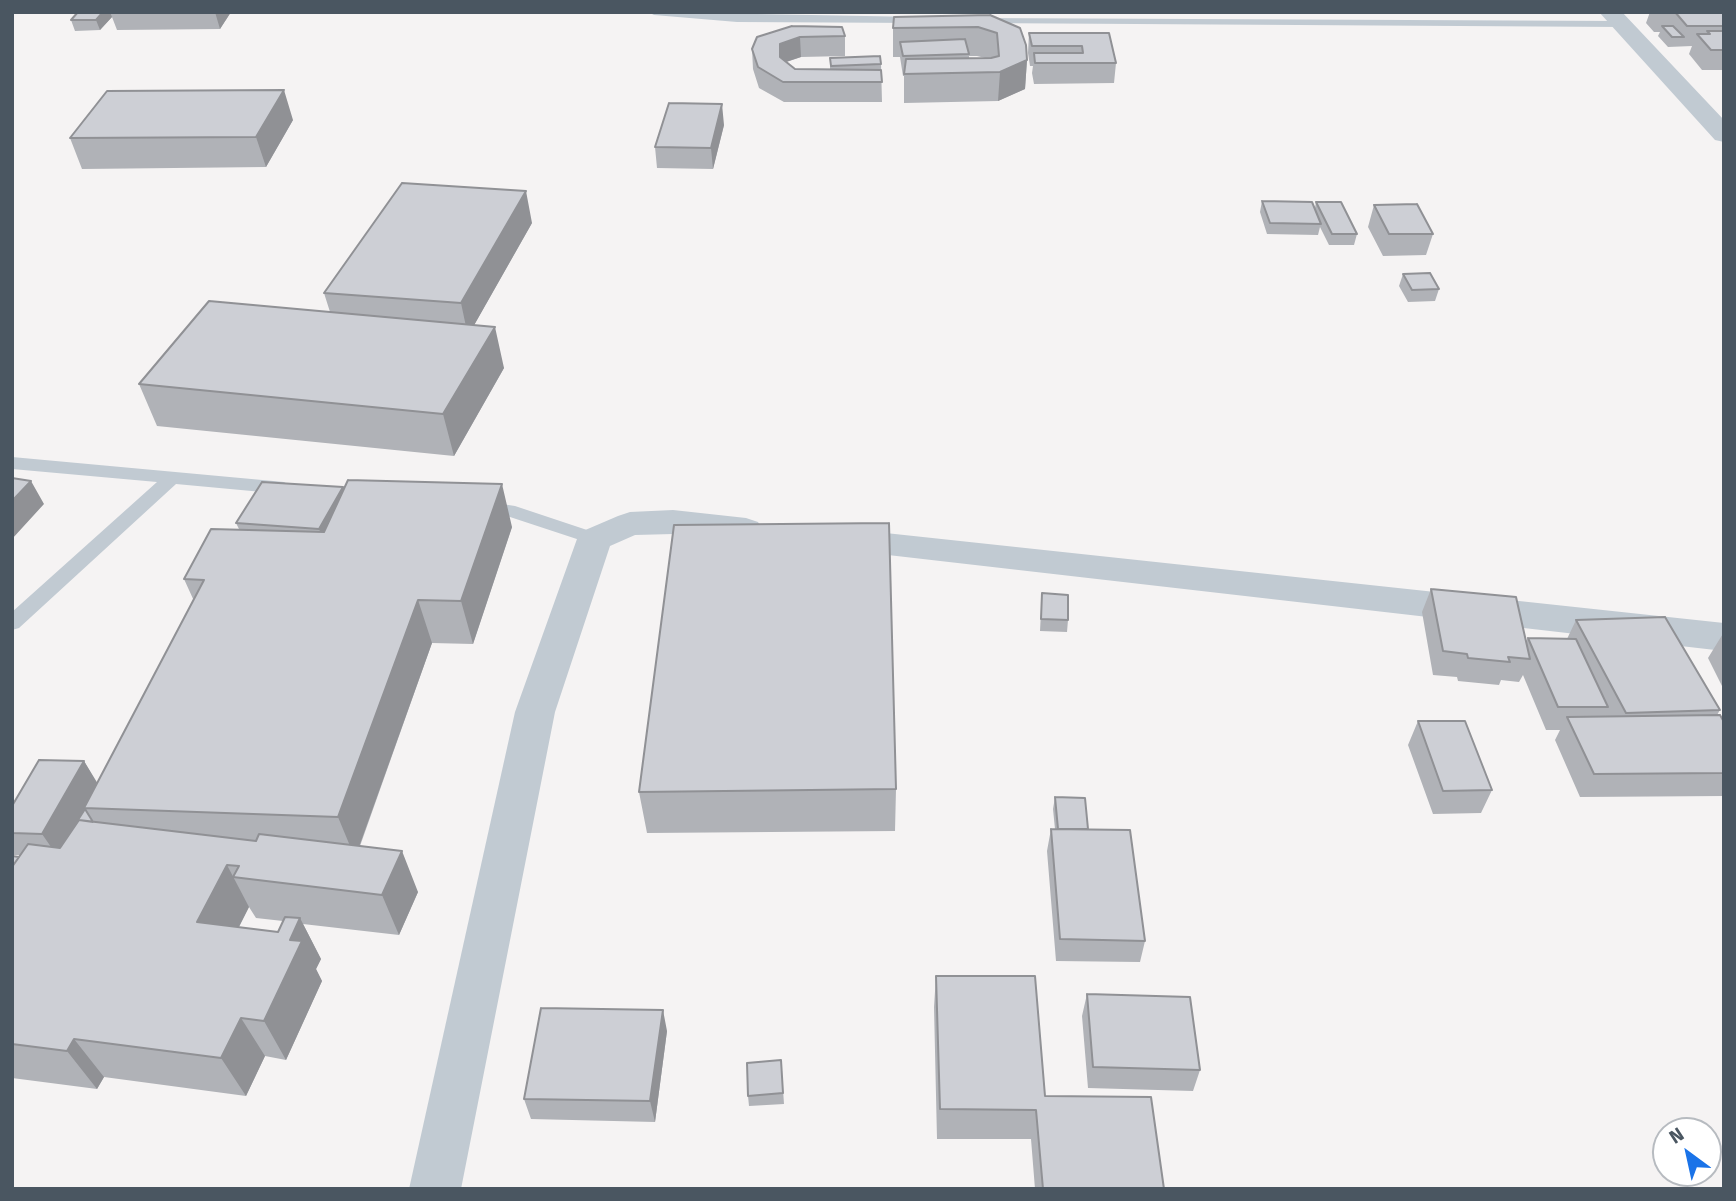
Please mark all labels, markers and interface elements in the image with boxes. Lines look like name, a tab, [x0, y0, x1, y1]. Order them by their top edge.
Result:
north arrow	[1652, 1117, 1722, 1187]
text: N	[1665, 1123, 1688, 1149]

